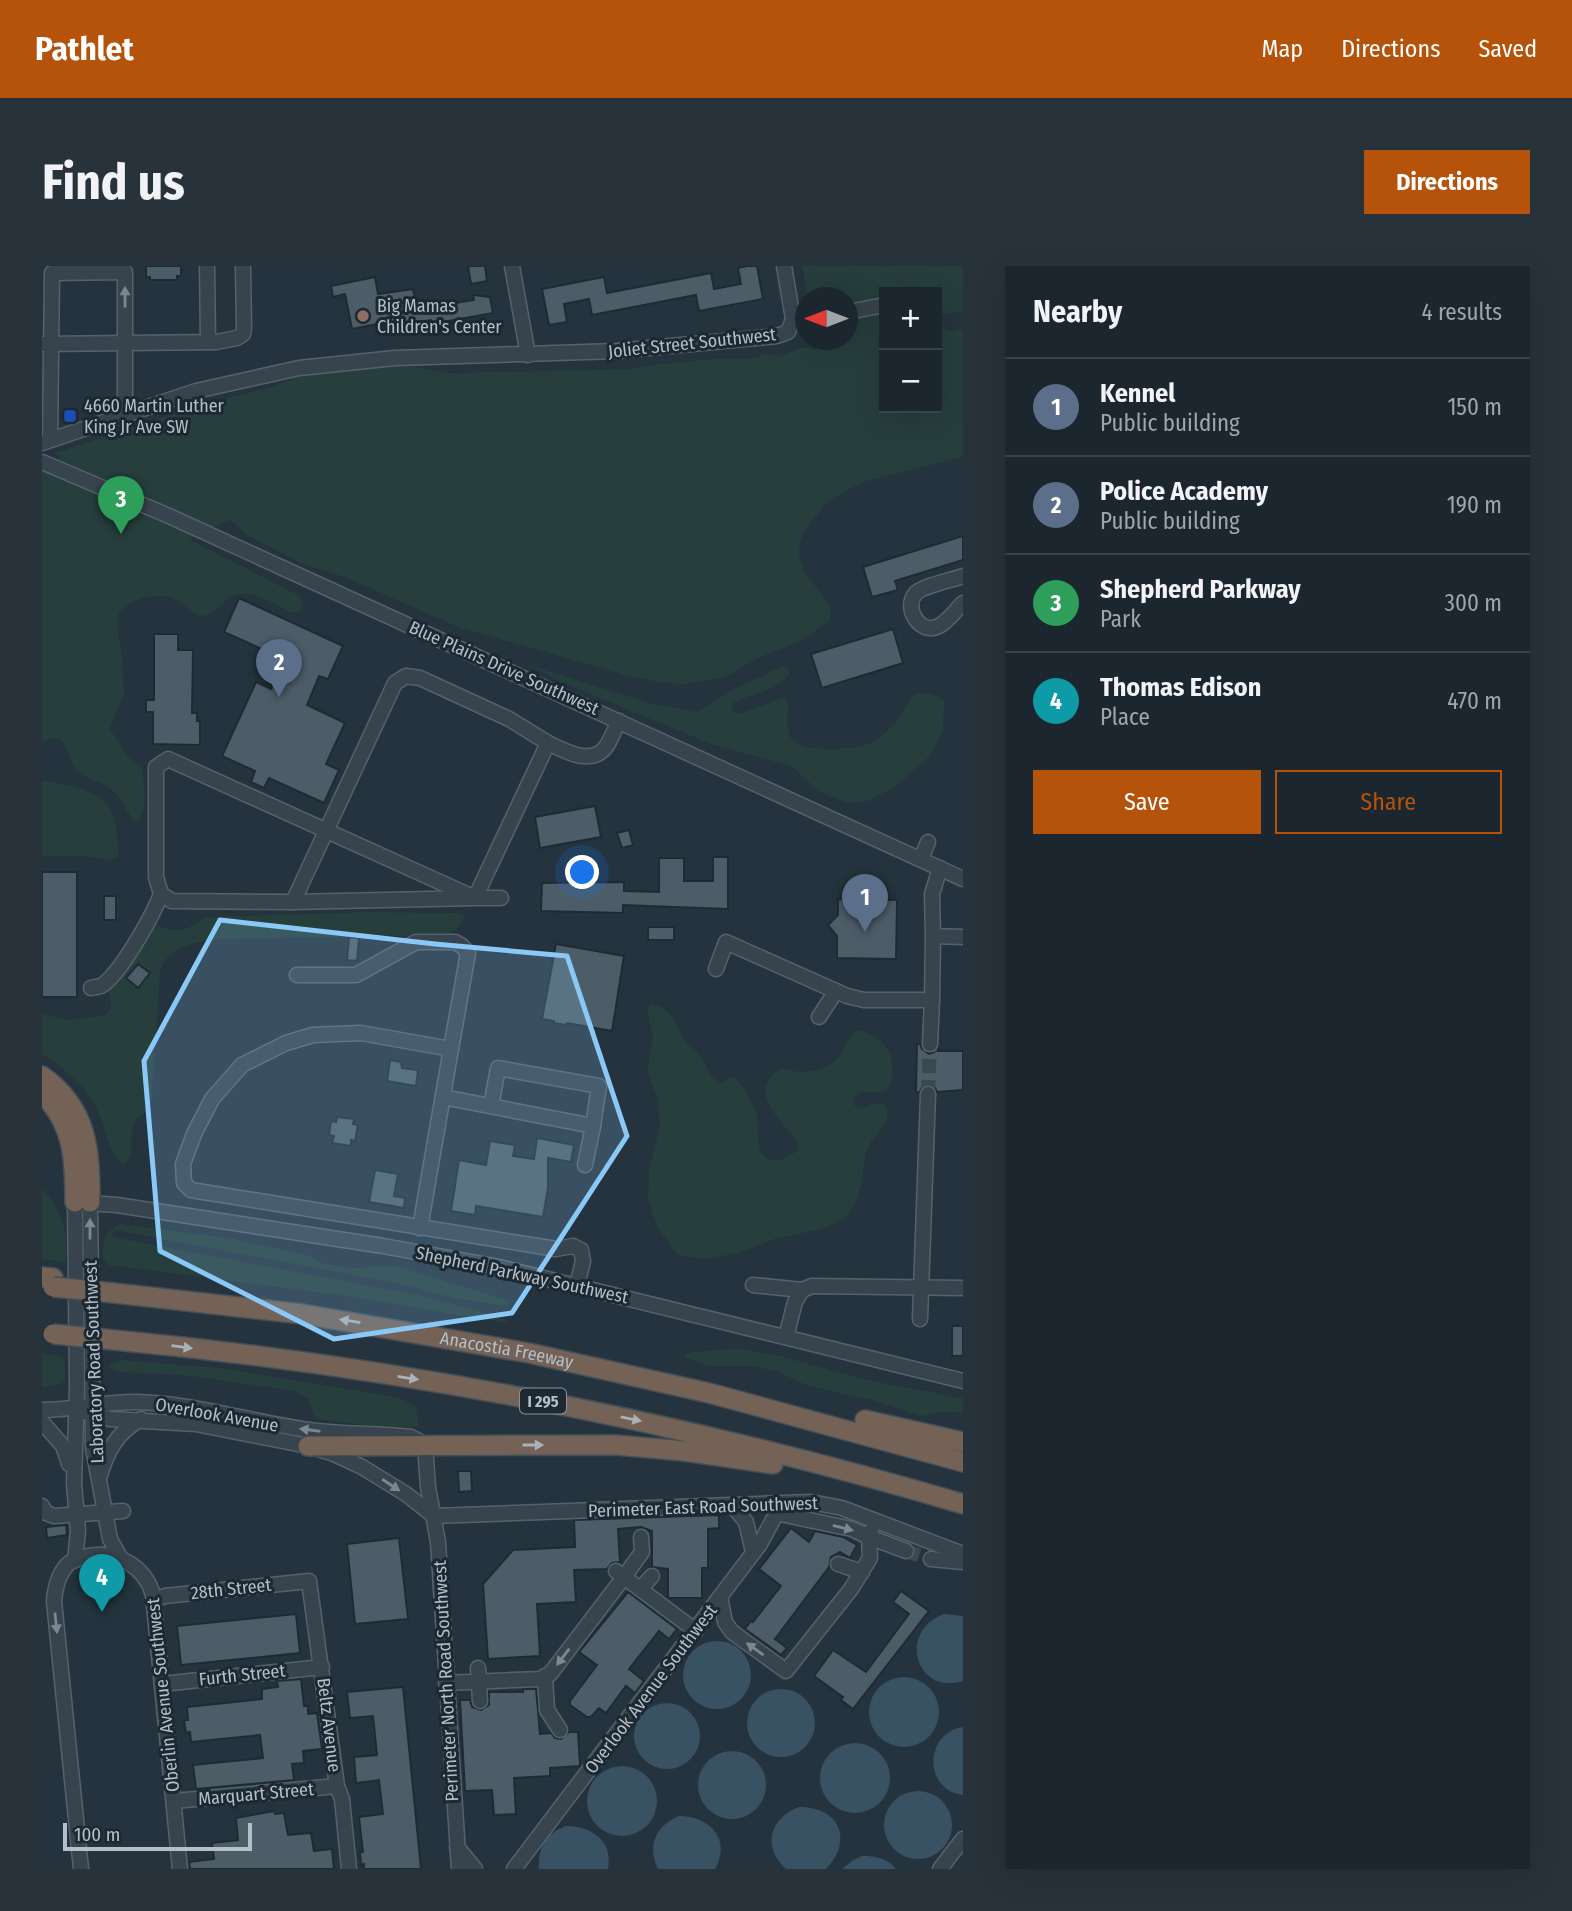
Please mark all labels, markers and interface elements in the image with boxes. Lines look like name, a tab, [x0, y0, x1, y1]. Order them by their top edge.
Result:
text: Pathlet	[35, 29, 134, 69]
text: Map	[1262, 35, 1303, 63]
text: Directions	[1341, 35, 1440, 63]
text: Saved	[1478, 35, 1537, 63]
button: Directions	[1364, 150, 1530, 214]
text: Find us	[42, 153, 185, 212]
one-way arrow	[119, 286, 131, 308]
north arrow	[795, 287, 858, 350]
map controls	[879, 287, 942, 413]
button: +	[879, 287, 942, 350]
text: Nearby	[1033, 294, 1122, 330]
place label: Big Mamas Children's Center	[377, 295, 502, 338]
text: 4 results	[1421, 298, 1502, 326]
marker: Big Mamas Children's Center	[355, 308, 371, 324]
street label: Joliet Street Southwest	[607, 323, 777, 363]
button: −	[879, 350, 942, 413]
text: Kennel	[1100, 378, 1175, 409]
text: 1	[1051, 393, 1061, 421]
text: 150 m	[1447, 393, 1502, 421]
place label: 4660 Martin Luther King Jr Ave SW	[84, 395, 225, 438]
marker: 4660 Martin Luther King Jr Ave SW	[62, 408, 78, 424]
text: Public building	[1100, 409, 1240, 437]
pin: 3	[98, 476, 144, 534]
text: Police Academy	[1100, 476, 1268, 507]
text: 2	[1051, 491, 1061, 519]
text: 190 m	[1447, 491, 1502, 519]
text: Public building	[1100, 507, 1240, 535]
text: Shepherd Parkway	[1100, 574, 1301, 605]
text: 3	[1051, 589, 1061, 617]
text: 300 m	[1445, 589, 1502, 617]
text: Park	[1100, 605, 1141, 633]
street label: Blue Plains Drive Southwest	[406, 616, 602, 720]
pin: 2	[256, 639, 302, 697]
text: Thomas Edison	[1100, 672, 1261, 703]
text: 4	[1050, 687, 1062, 715]
text: 470 m	[1447, 687, 1502, 715]
text: Place	[1100, 703, 1150, 731]
button: Save	[1033, 770, 1261, 834]
button: Share	[1275, 770, 1502, 834]
your location	[565, 855, 599, 889]
pin: 1	[842, 874, 888, 932]
one-way arrow	[85, 1218, 96, 1240]
street label: Shepherd Parkway Southwest	[414, 1242, 630, 1308]
street label: Laboratory Road Southwest	[79, 1260, 109, 1464]
one-way arrow	[339, 1315, 361, 1326]
street label: Anacostia Freeway	[439, 1327, 575, 1373]
one-way arrow	[172, 1341, 194, 1352]
one-way arrow	[397, 1372, 419, 1383]
road number: I 295	[520, 1388, 566, 1414]
street label: Overlook Avenue	[154, 1393, 280, 1437]
one-way arrow	[620, 1414, 642, 1425]
one-way arrow	[299, 1425, 321, 1436]
one-way arrow	[523, 1439, 545, 1451]
one-way arrow	[382, 1478, 401, 1491]
street label: Perimeter East Road Southwest	[588, 1492, 818, 1522]
one-way arrow	[832, 1523, 854, 1534]
pin: 4	[79, 1554, 125, 1612]
street label: Perimeter North Road Southwest	[429, 1560, 463, 1802]
street label: 28th Street	[190, 1574, 272, 1604]
street label: Oberlin Avenue Southwest	[142, 1597, 184, 1793]
street label: Overlook Avenue Southwest	[580, 1600, 722, 1778]
one-way arrow	[51, 1612, 62, 1634]
one-way arrow	[746, 1642, 765, 1656]
one-way arrow	[557, 1648, 571, 1666]
street label: Furth Street	[198, 1660, 286, 1690]
street label: Beltz Avenue	[312, 1677, 346, 1773]
street label: Marquart Street	[197, 1778, 315, 1810]
scale bar	[63, 1820, 252, 1852]
text: 100 m	[74, 1823, 120, 1846]

